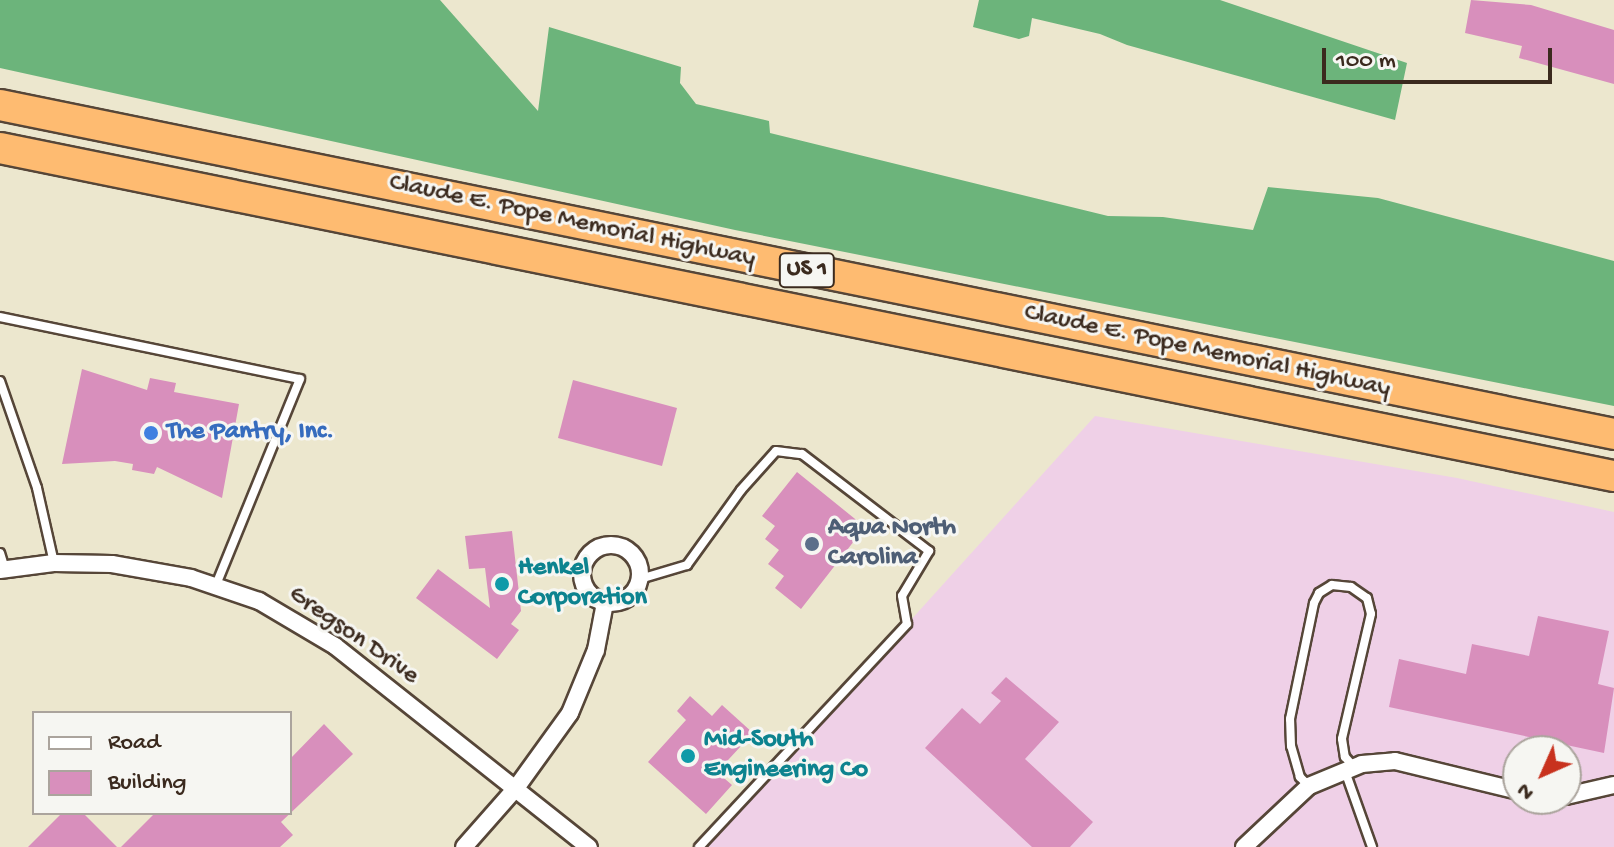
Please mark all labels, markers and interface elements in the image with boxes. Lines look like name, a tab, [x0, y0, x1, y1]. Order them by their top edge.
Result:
scale bar	[1326, 32, 1556, 82]
text: 100 m	[1336, 47, 1396, 76]
street label: Claude E. Pope Memorial Highway	[386, 168, 758, 276]
road number: US 1	[777, 250, 837, 290]
street label: Claude E. Pope Memorial Highway	[1021, 298, 1393, 406]
place label: The Pantry, Inc.	[167, 417, 334, 449]
marker: The Pantry, Inc.	[142, 424, 160, 442]
place label: Aqua North Carolina	[828, 513, 956, 574]
marker: Aqua North Carolina	[803, 535, 821, 553]
place label: Henkel Corporation	[518, 553, 647, 614]
marker: Henkel Corporation	[493, 575, 511, 593]
street label: Gregson Drive	[282, 580, 424, 692]
legend	[32, 711, 292, 815]
place label: Mid-South Engineering Co	[704, 725, 868, 786]
text: Road	[108, 729, 160, 758]
north arrow	[1502, 735, 1582, 815]
marker: Mid-South Engineering Co	[679, 747, 697, 765]
text: Building	[108, 769, 186, 798]
text: N	[1512, 776, 1541, 805]

